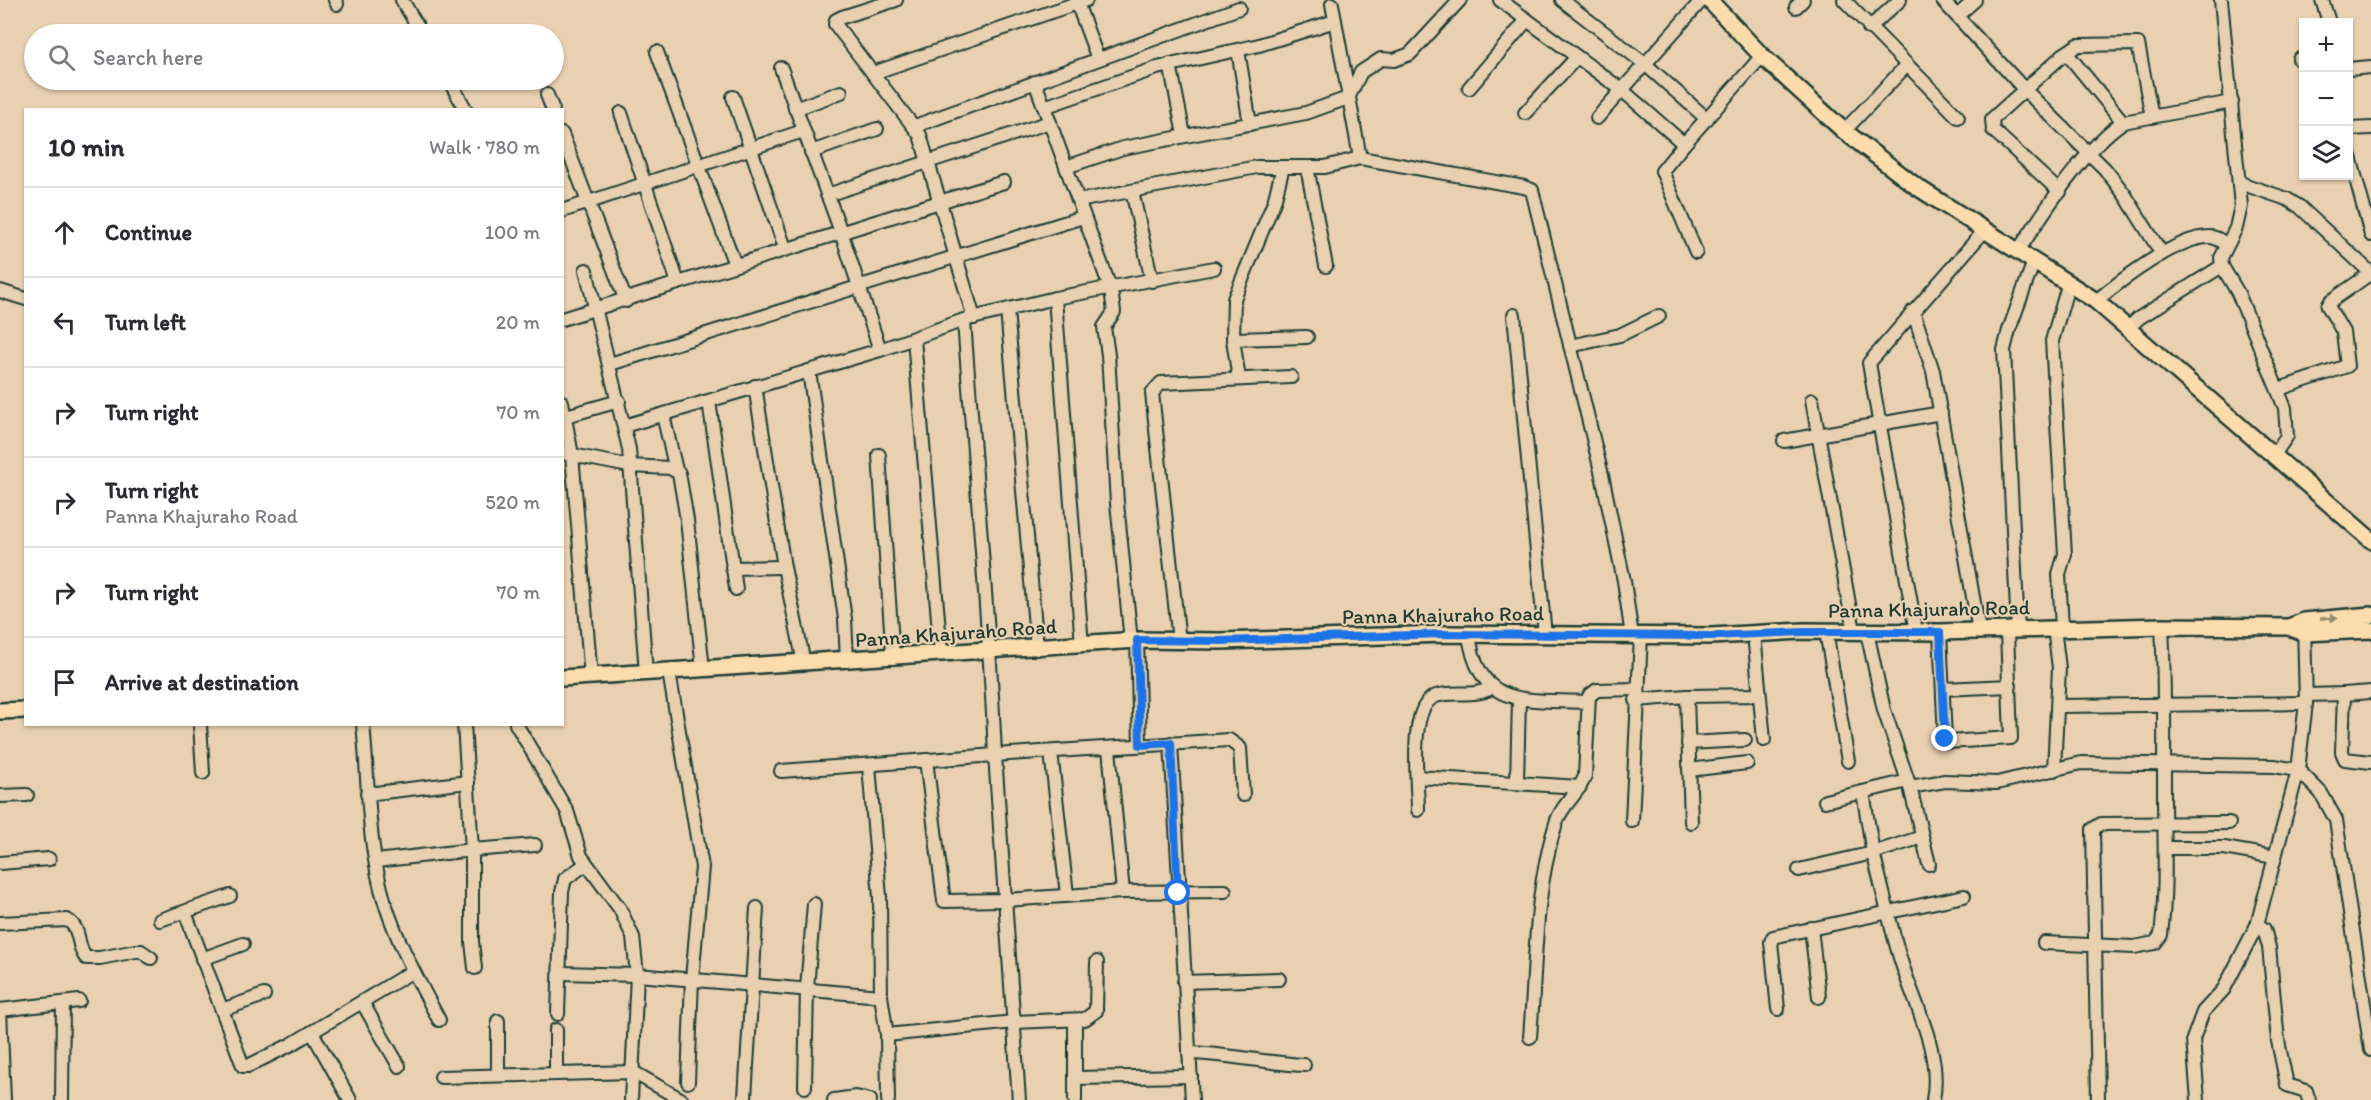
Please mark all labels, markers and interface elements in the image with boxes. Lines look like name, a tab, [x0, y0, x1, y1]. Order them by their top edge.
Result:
map controls	[2299, 18, 2353, 180]
button: +	[2299, 18, 2353, 72]
search box	[24, 24, 564, 90]
icon: search	[45, 41, 78, 74]
text: Search here	[93, 44, 203, 71]
button: −	[2299, 72, 2353, 126]
button: layers	[2299, 126, 2353, 180]
text: 10 min	[48, 131, 124, 163]
text: Walk · 780 m	[429, 135, 540, 159]
icon: ahead	[48, 216, 81, 249]
text: Continue	[105, 219, 192, 246]
text: 100 m	[485, 220, 540, 244]
icon: left	[48, 306, 81, 339]
text: Turn left	[105, 309, 186, 336]
text: 20 m	[496, 310, 540, 334]
icon: right	[48, 396, 81, 429]
text: Turn right	[105, 399, 199, 426]
text: 70 m	[496, 400, 540, 424]
text: Turn right	[105, 477, 199, 504]
icon: right	[48, 486, 81, 519]
text: 520 m	[485, 490, 540, 514]
text: Panna Khajuraho Road	[105, 504, 298, 528]
icon: right	[48, 576, 81, 609]
text: Turn right	[105, 579, 199, 606]
text: 70 m	[496, 580, 540, 604]
street label: Panna Khajuraho Road	[1828, 594, 2031, 623]
street label: Panna Khajuraho Road	[1342, 600, 1545, 629]
street label: Panna Khajuraho Road	[854, 613, 1058, 652]
one-way arrow	[2320, 614, 2339, 623]
icon: arrive	[48, 666, 81, 699]
text: Arrive at destination	[105, 669, 299, 696]
route end	[1931, 725, 1957, 751]
route start	[1164, 879, 1190, 905]

